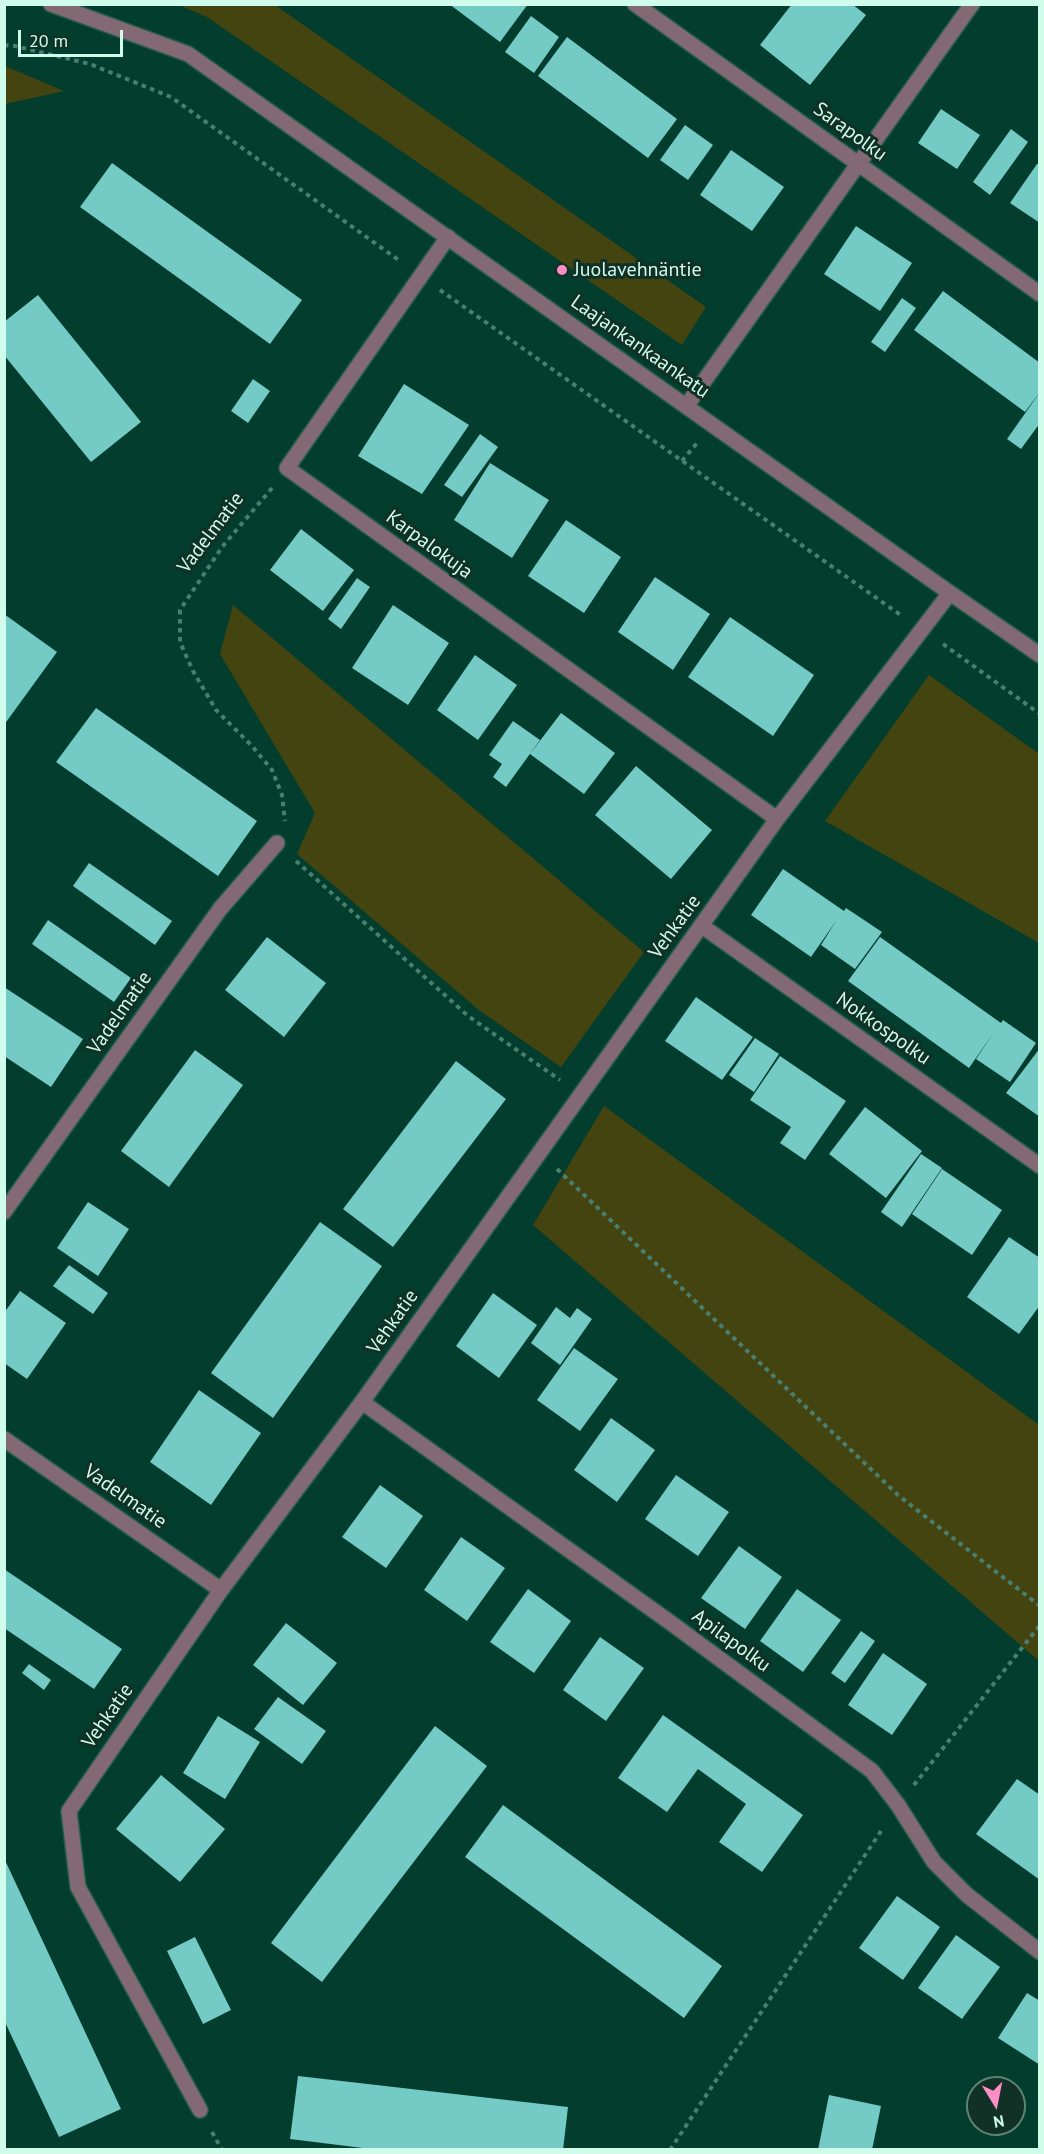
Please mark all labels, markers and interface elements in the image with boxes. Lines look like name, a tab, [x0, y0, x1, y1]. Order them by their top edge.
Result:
scale bar	[21, 18, 126, 56]
text: 20 m	[29, 29, 68, 52]
street label: Sarapolku	[809, 97, 891, 167]
place label: Juolavehnäntie	[574, 258, 702, 282]
marker: Juolavehnäntie	[555, 263, 569, 277]
street label: Laajankankaankatu	[566, 290, 714, 404]
street label: Vadelmatie	[173, 488, 249, 578]
street label: Karpalokuja	[381, 506, 477, 584]
street label: Vehkatie	[644, 890, 706, 964]
street label: Vadelmatie	[83, 967, 157, 1059]
street label: Nokkospolku	[831, 988, 935, 1070]
street label: Vehkatie	[362, 1285, 424, 1359]
street label: Vadelmatie	[79, 1460, 171, 1534]
street label: Apilapolku	[687, 1604, 775, 1678]
street label: Vehkatie	[77, 1679, 139, 1753]
north arrow	[966, 2076, 1026, 2136]
text: N	[992, 2111, 1006, 2133]

